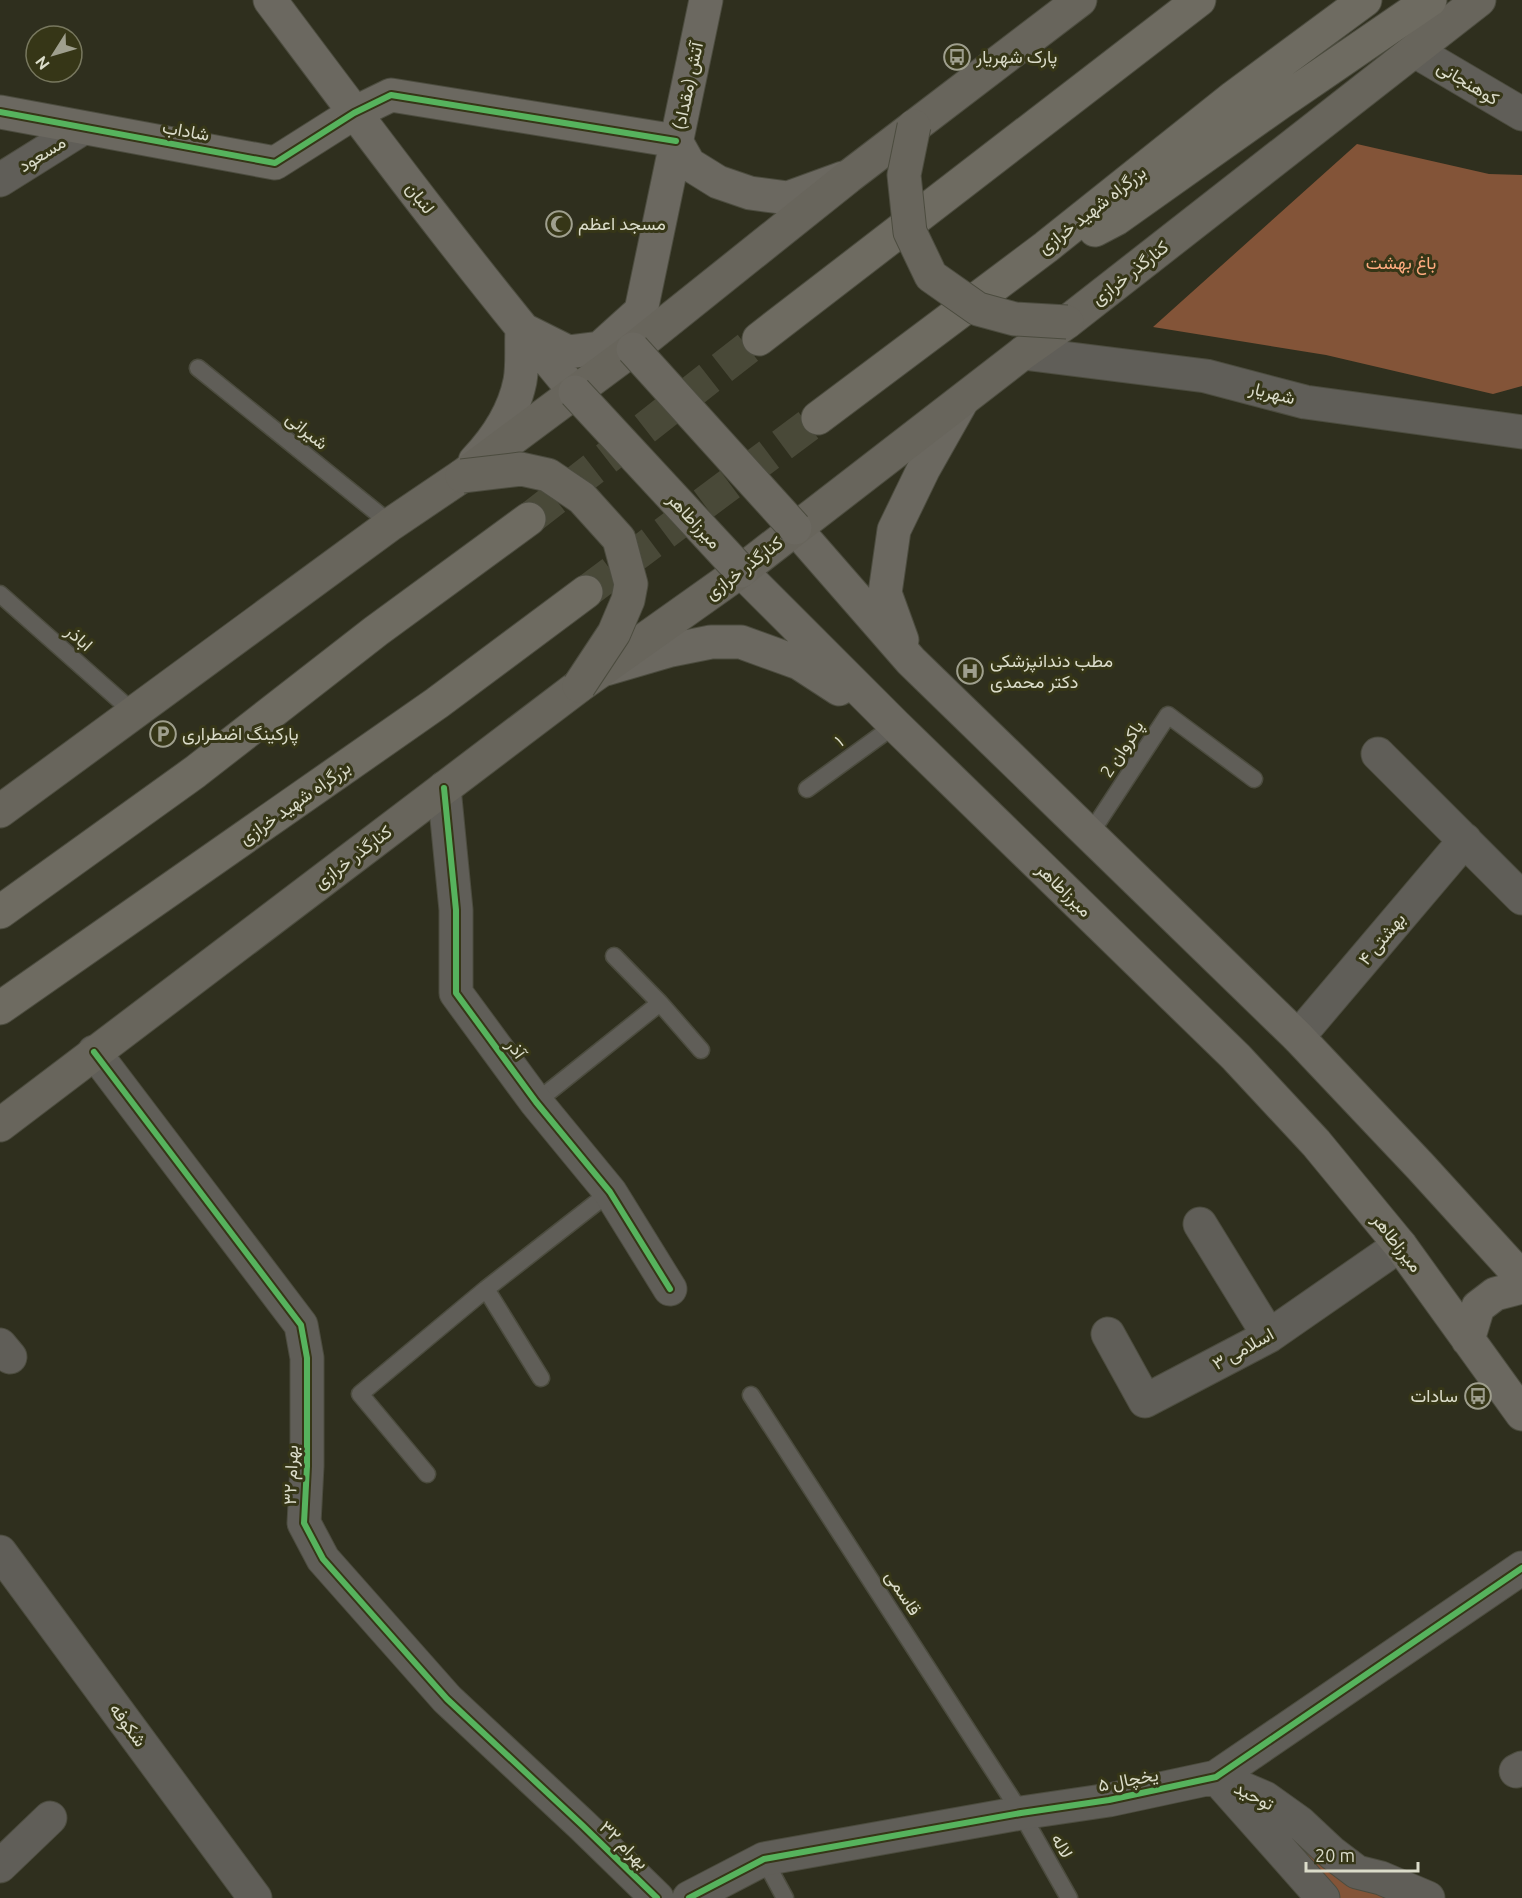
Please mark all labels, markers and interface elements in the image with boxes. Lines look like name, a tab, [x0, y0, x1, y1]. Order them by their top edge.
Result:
north arrow	[24, 24, 84, 84]
street label: آتش (مقداد)	[668, 38, 708, 132]
bus stop icon: پارک شهریار	[942, 42, 972, 72]
place label: پارک شهریار	[975, 46, 1057, 69]
text: N	[31, 53, 53, 73]
street label: کوهنجانی	[1433, 56, 1503, 110]
street label: شاداب	[161, 116, 211, 145]
street label: مسعود	[14, 131, 70, 177]
street label: بزرگراه شهید خرازی	[1034, 161, 1150, 259]
street label: لنبان	[402, 178, 439, 218]
mosque icon: مسجد اعظم	[544, 209, 574, 239]
place label: مسجد اعظم	[578, 213, 666, 236]
street label: کنارگذر خرازی	[1087, 236, 1173, 310]
park label: باغ بهشت	[1366, 252, 1436, 275]
street label: شهریار	[1246, 376, 1297, 409]
street label: شیرانی	[281, 407, 333, 455]
street label: میرزاطاهر	[662, 488, 725, 554]
street label: کنارگذر خرازی	[701, 532, 787, 604]
street label: اباذر	[60, 619, 97, 656]
place label: مطب دندانپزشکی دکتر محمدی	[990, 650, 1113, 693]
hospital icon: مطب دندانپزشکی دکتر محمدی	[955, 656, 985, 686]
street label: پاکروان 2	[1095, 716, 1149, 782]
parking icon: پارکینگ اضطراری	[148, 719, 178, 749]
place label: پارکینگ اضطراری	[182, 723, 299, 746]
street label: ۱	[830, 731, 846, 750]
street label: بزرگراه شهید خرازی	[235, 756, 355, 850]
street label: کنارگذر خرازی	[310, 821, 396, 893]
street label: میرزاطاهر	[1031, 858, 1096, 922]
street label: بهشتی ۴	[1354, 908, 1410, 970]
street label: آذر	[501, 1034, 532, 1065]
street label: میرزاطاهر	[1367, 1208, 1427, 1277]
street label: اسلامی ۳	[1208, 1323, 1278, 1375]
bus stop icon: سادات	[1463, 1381, 1493, 1411]
place label: سادات	[1411, 1385, 1458, 1405]
street label: بهرام ۳۲	[279, 1444, 304, 1506]
street label: قاسمی	[880, 1566, 926, 1620]
street label: شکوفه	[105, 1699, 151, 1751]
street label: یخچال ۵	[1096, 1763, 1160, 1798]
street label: توحید	[1230, 1777, 1278, 1815]
street label: بهرام ۳۲	[594, 1816, 653, 1875]
street label: لاله	[1048, 1830, 1078, 1861]
scale bar	[1306, 1835, 1418, 1873]
text: 20 m	[1315, 1845, 1355, 1865]

